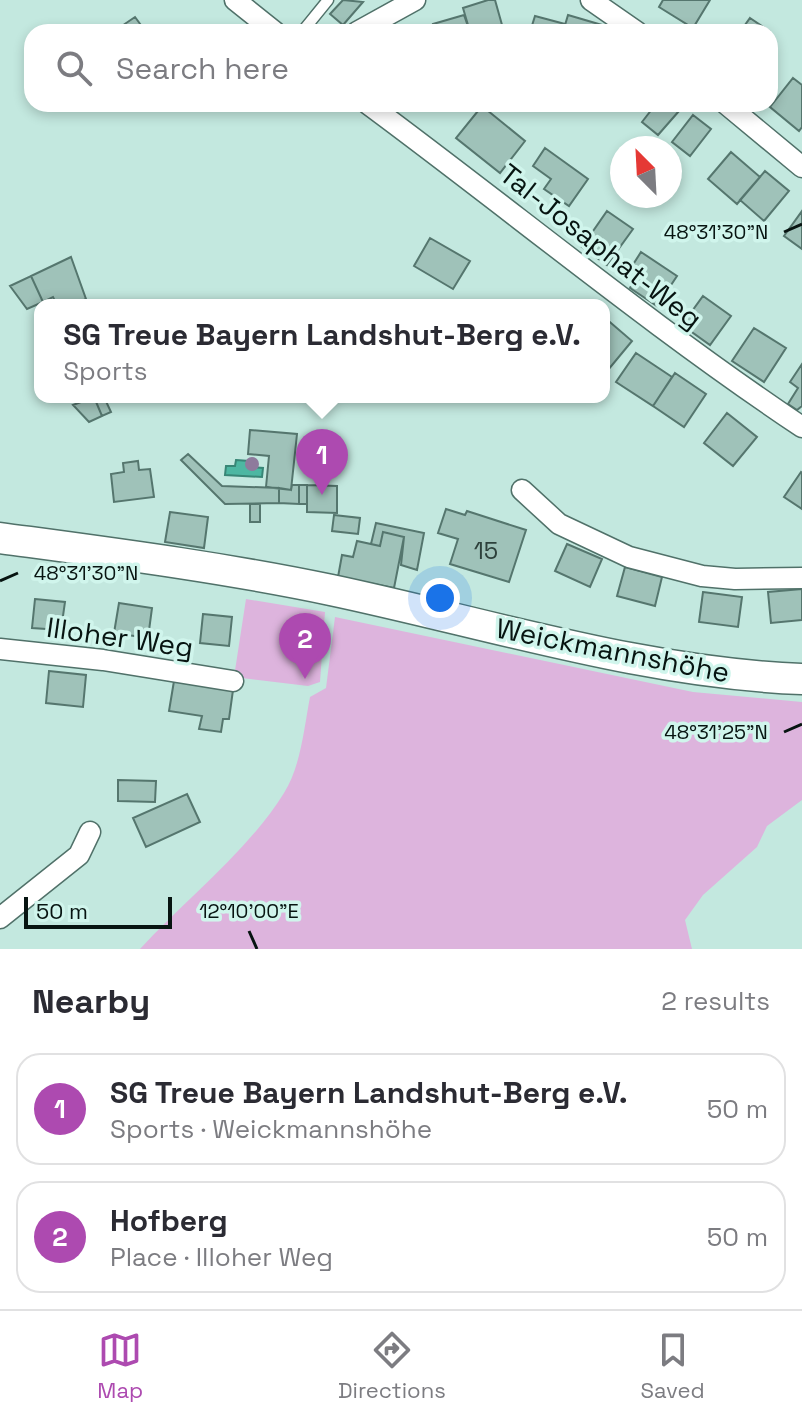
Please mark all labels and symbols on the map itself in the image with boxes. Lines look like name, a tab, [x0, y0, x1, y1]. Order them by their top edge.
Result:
north arrow	[610, 136, 682, 208]
street label: Tal-Josaphat-Weg	[492, 156, 710, 336]
text: 48°31'30"N	[664, 219, 768, 245]
pin: 1	[296, 429, 348, 495]
house number: 15	[474, 535, 498, 566]
text: 48°31'30"N	[34, 560, 138, 586]
your location	[420, 578, 460, 618]
street label: Illoher Weg	[44, 609, 196, 665]
street label: Weickmannshöhe	[493, 610, 733, 690]
pin: 2	[279, 613, 331, 679]
text: 48°31'25"N	[664, 719, 768, 745]
scale bar	[24, 893, 172, 929]
text: 12°10'00"E	[199, 898, 299, 924]

